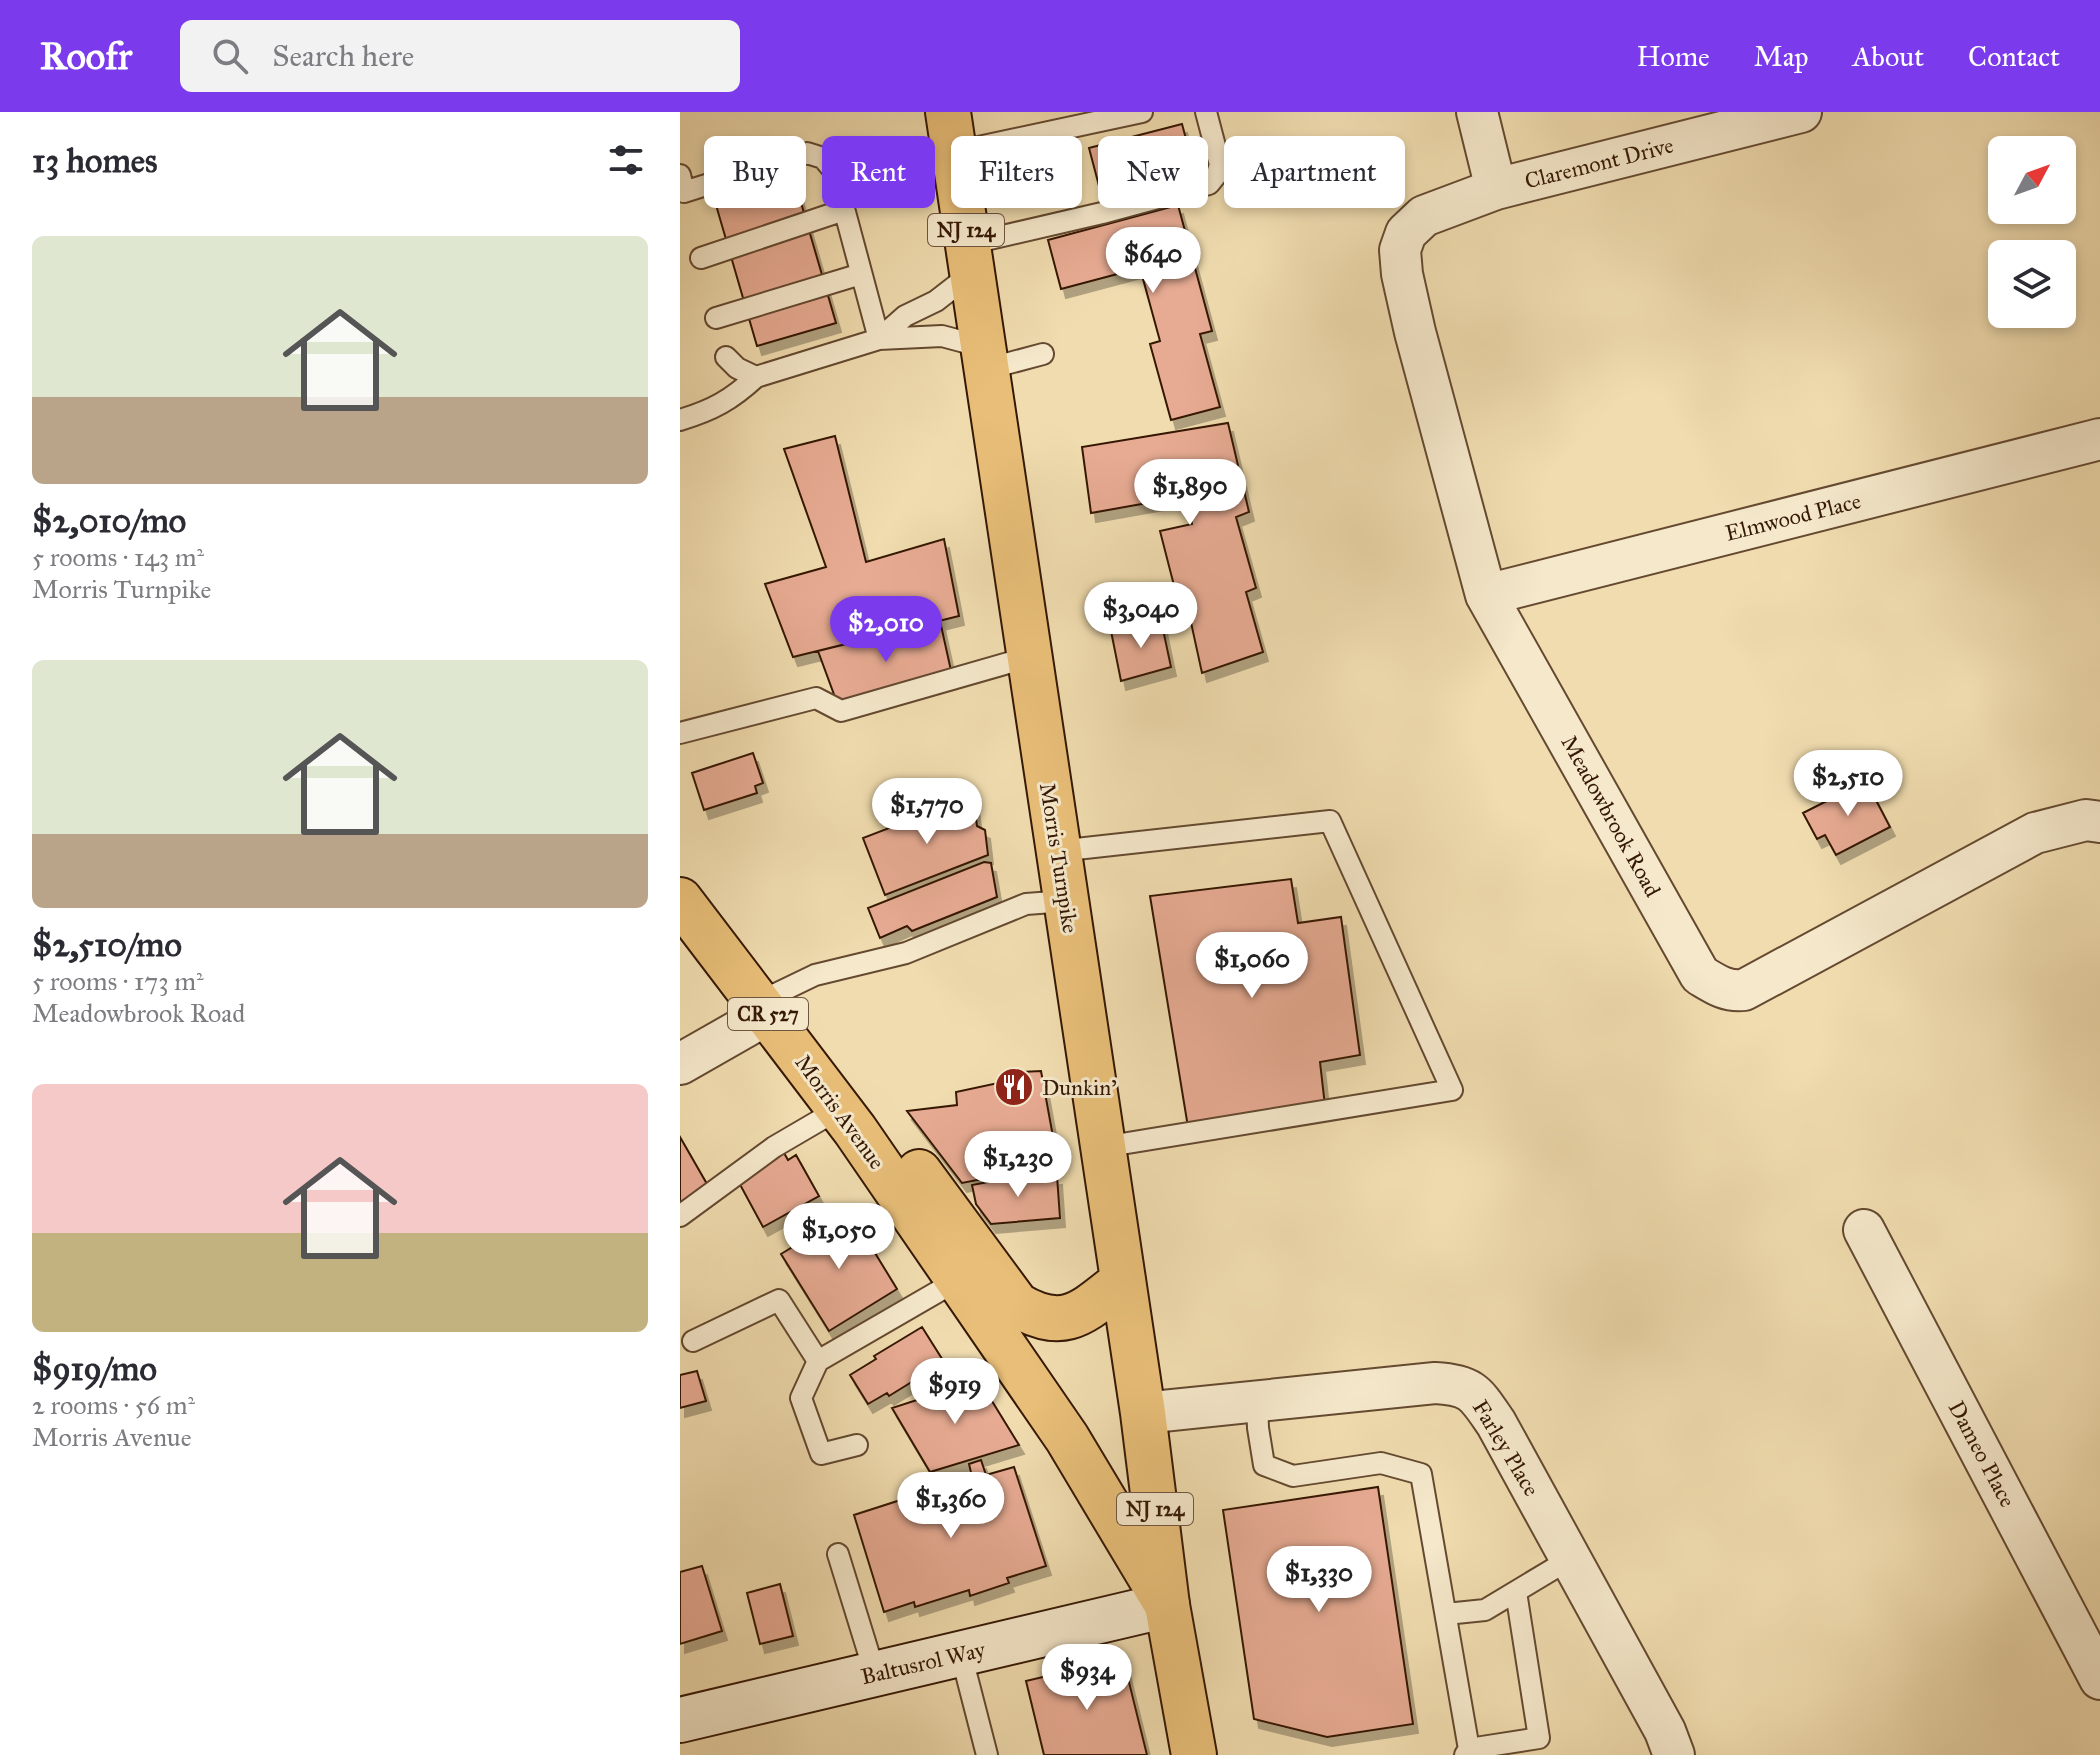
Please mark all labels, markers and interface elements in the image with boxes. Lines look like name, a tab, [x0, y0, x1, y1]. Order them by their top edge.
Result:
search box	[180, 20, 740, 92]
text: Roofr	[40, 33, 132, 79]
icon: search	[208, 34, 252, 78]
text: Search here	[272, 38, 414, 74]
text: Home	[1637, 39, 1710, 74]
text: Map	[1754, 39, 1808, 74]
text: About	[1852, 39, 1924, 74]
text: Contact	[1968, 39, 2060, 74]
street label: Claremont Drive	[1522, 131, 1676, 195]
chip: Buy	[704, 136, 806, 208]
chip: Rent	[822, 136, 935, 208]
chip: Filters	[951, 136, 1082, 208]
chip: New	[1098, 136, 1208, 208]
chip: Apartment	[1224, 136, 1405, 208]
north arrow	[1988, 136, 2076, 224]
map controls	[1988, 136, 2076, 328]
icon: filters	[604, 138, 648, 182]
text: 13 homes	[32, 140, 157, 181]
road number: NJ 124	[928, 214, 1004, 246]
pin: $640	[1106, 227, 1200, 295]
text: $640	[1124, 237, 1182, 269]
button: layers	[1988, 240, 2076, 328]
icon: home	[268, 288, 412, 432]
pin: $1,890	[1125, 459, 1255, 527]
text: $1,890	[1152, 469, 1228, 501]
street label: Elmwood Place	[1722, 487, 1864, 547]
text: $2,010/mo	[32, 500, 186, 541]
text: 5 rooms · 143 m²	[32, 541, 204, 573]
text: Morris Turnpike	[32, 573, 211, 605]
pin: $3,040	[1076, 582, 1206, 650]
text: $3,040	[1102, 592, 1180, 624]
pin: $2,010	[821, 596, 951, 664]
text: $2,010	[848, 606, 924, 638]
icon: home	[268, 712, 412, 856]
street label: Meadowbrook Road	[1555, 731, 1667, 901]
pin: $2,510	[1783, 750, 1913, 818]
text: $2,510	[1812, 760, 1884, 792]
pin: $1,770	[862, 778, 992, 846]
street label: Morris Turnpike	[1034, 781, 1084, 935]
text: $1,770	[890, 788, 964, 820]
text: $2,510/mo	[32, 924, 182, 965]
pin: $1,060	[1187, 932, 1317, 1000]
text: $1,060	[1214, 942, 1290, 974]
text: 5 rooms · 173 m²	[32, 965, 204, 997]
text: Meadowbrook Road	[32, 997, 245, 1029]
road number: CR 527	[728, 998, 808, 1030]
street label: Morris Avenue	[789, 1049, 891, 1175]
restaurant icon: Dunkin'	[993, 1066, 1035, 1108]
place label: Dunkin'	[1042, 1074, 1117, 1101]
pin: $1,230	[953, 1131, 1083, 1199]
icon: home	[268, 1136, 412, 1280]
text: $1,230	[983, 1141, 1053, 1173]
pin: $1,050	[774, 1203, 904, 1271]
text: $1,050	[802, 1213, 876, 1245]
text: $919/mo	[32, 1348, 157, 1389]
pin: $919	[908, 1358, 1002, 1426]
text: $919	[928, 1368, 982, 1400]
text: 2 rooms · 56 m²	[32, 1389, 195, 1421]
street label: Farley Place	[1467, 1395, 1545, 1501]
street label: Dameo Place	[1943, 1396, 2021, 1512]
text: Morris Avenue	[32, 1421, 192, 1453]
pin: $1,360	[886, 1472, 1016, 1540]
text: $1,360	[915, 1482, 987, 1514]
road number: NJ 124	[1117, 1493, 1193, 1525]
pin: $1,330	[1254, 1546, 1384, 1614]
text: $1,330	[1285, 1556, 1353, 1588]
street label: Baltusrol Way	[858, 1635, 988, 1690]
pin: $934	[1040, 1644, 1134, 1712]
text: $934	[1060, 1654, 1114, 1686]

